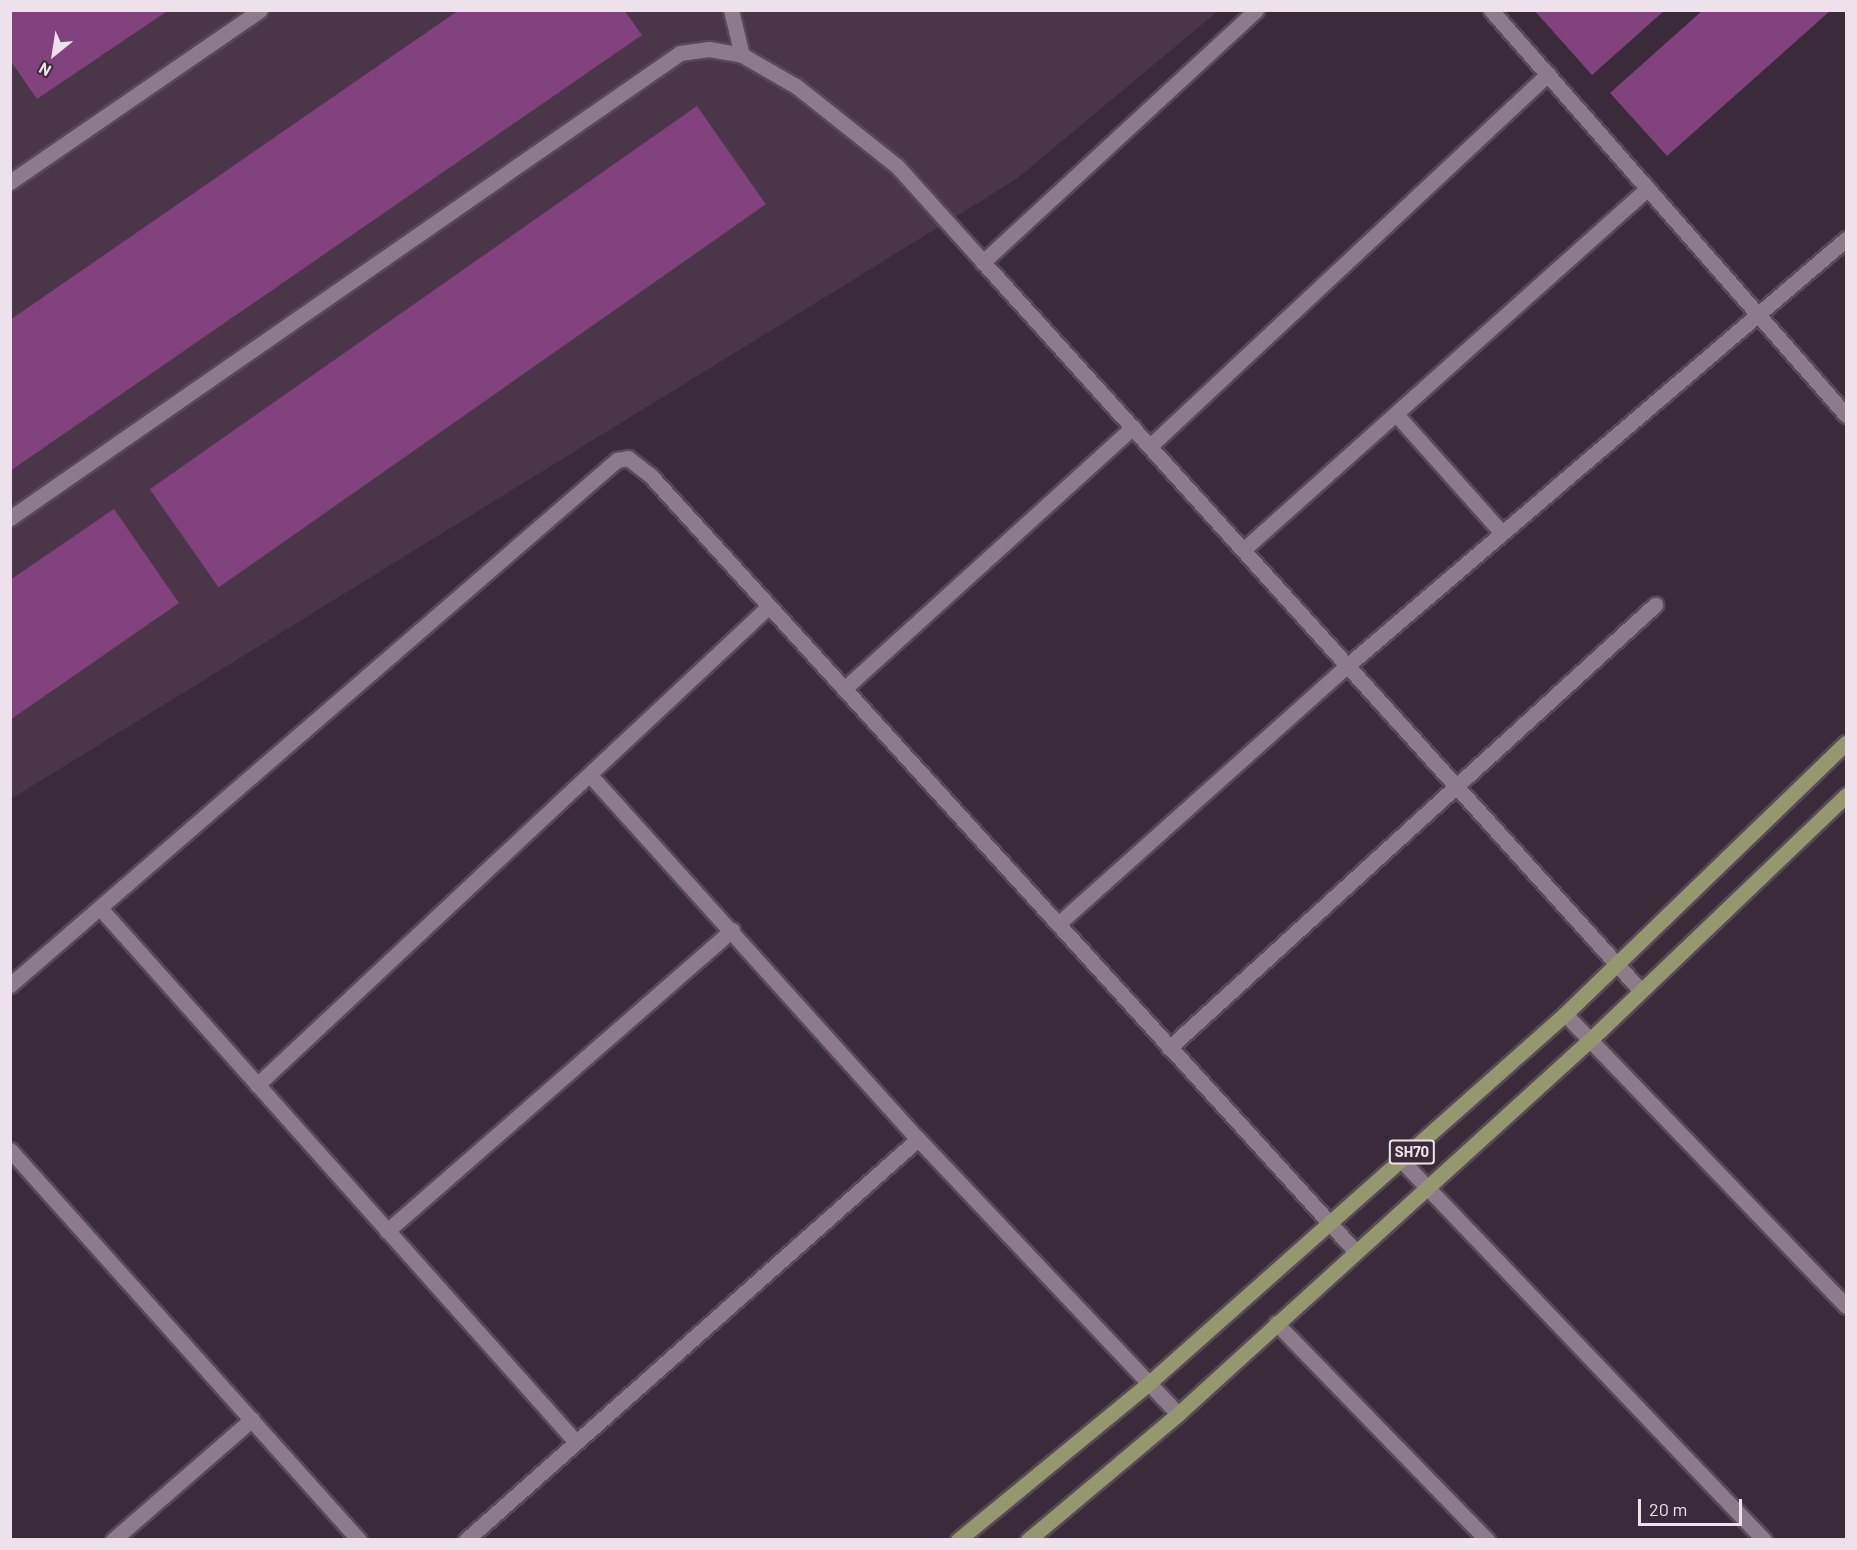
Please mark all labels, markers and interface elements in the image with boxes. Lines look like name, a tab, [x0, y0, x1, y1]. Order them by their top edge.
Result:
north arrow	[24, 24, 84, 84]
text: N	[35, 59, 54, 81]
road number: SH70	[1388, 1140, 1436, 1164]
scale bar	[1641, 1487, 1744, 1525]
text: 20 m	[1649, 1498, 1687, 1520]

